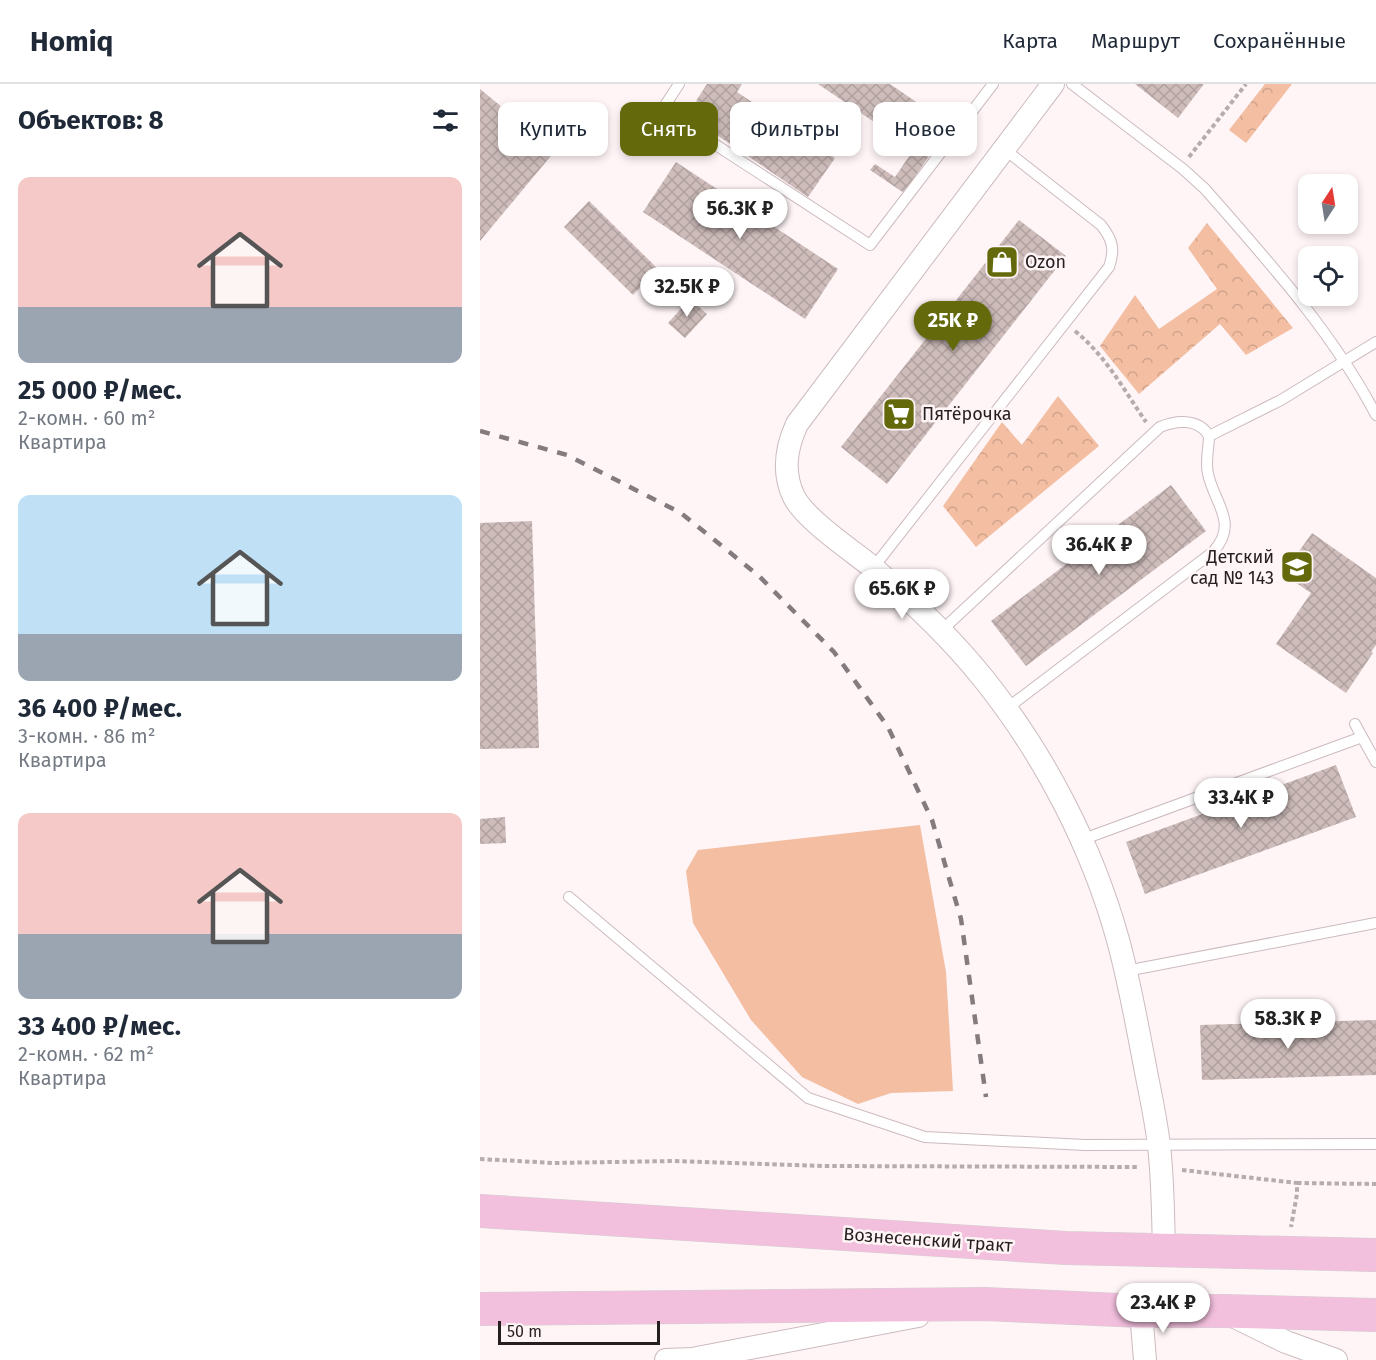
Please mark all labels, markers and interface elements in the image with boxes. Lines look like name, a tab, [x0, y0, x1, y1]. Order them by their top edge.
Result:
text: Homiq	[30, 25, 113, 58]
text: Карта	[1002, 28, 1058, 54]
text: Маршрут	[1091, 28, 1180, 54]
text: Сохранённые	[1213, 28, 1346, 54]
chip: Купить	[498, 102, 608, 156]
chip: Снять	[620, 102, 718, 156]
chip: Фильтры	[730, 102, 861, 156]
chip: Новое	[873, 102, 977, 156]
icon: filters	[429, 104, 462, 137]
text: Объектов: 8	[18, 105, 164, 136]
north arrow	[1298, 174, 1358, 234]
map controls	[1298, 174, 1358, 306]
pin: 56.3K ₽	[685, 189, 795, 240]
text: 56.3K ₽	[707, 196, 773, 220]
icon: home	[186, 216, 294, 324]
shop icon: Ozon	[984, 244, 1020, 280]
button: locate	[1298, 246, 1358, 306]
place label: Ozon	[1025, 251, 1066, 273]
pin: 32.5K ₽	[632, 267, 742, 318]
text: 32.5K ₽	[654, 274, 720, 298]
pin: 25K ₽	[911, 301, 995, 352]
text: 25K ₽	[928, 308, 978, 332]
text: 25 000 ₽/мес.	[18, 375, 182, 406]
supermarket icon: Пятёрочка	[881, 396, 917, 432]
place label: Пятёрочка	[922, 403, 1012, 425]
text: 2-комн. · 60 m²	[18, 406, 155, 430]
text: Квартира	[18, 430, 107, 454]
pin: 36.4K ₽	[1044, 525, 1154, 576]
text: 36.4K ₽	[1066, 532, 1132, 556]
icon: home	[186, 534, 294, 642]
place label: Детский сад № 143	[1190, 546, 1274, 589]
school or university icon: Детский сад № 143	[1279, 549, 1315, 585]
pin: 65.6K ₽	[847, 569, 957, 620]
text: 65.6K ₽	[868, 576, 936, 600]
text: 36 400 ₽/мес.	[18, 693, 182, 724]
text: 3-комн. · 86 m²	[18, 724, 155, 748]
text: Квартира	[18, 748, 107, 772]
pin: 33.4K ₽	[1186, 778, 1296, 829]
text: 33.4K ₽	[1208, 785, 1274, 809]
icon: home	[186, 852, 294, 960]
pin: 58.3K ₽	[1233, 999, 1343, 1050]
text: 58.3K ₽	[1254, 1006, 1322, 1030]
text: 33 400 ₽/мес.	[18, 1011, 181, 1042]
text: 2-комн. · 62 m²	[18, 1042, 154, 1066]
text: Квартира	[18, 1066, 107, 1090]
street label: Вознесенский тракт	[843, 1223, 1014, 1257]
pin: 23.4K ₽	[1108, 1283, 1218, 1334]
text: 23.4K ₽	[1130, 1290, 1196, 1314]
scale bar	[498, 1318, 660, 1346]
text: 50 m	[507, 1322, 542, 1341]

